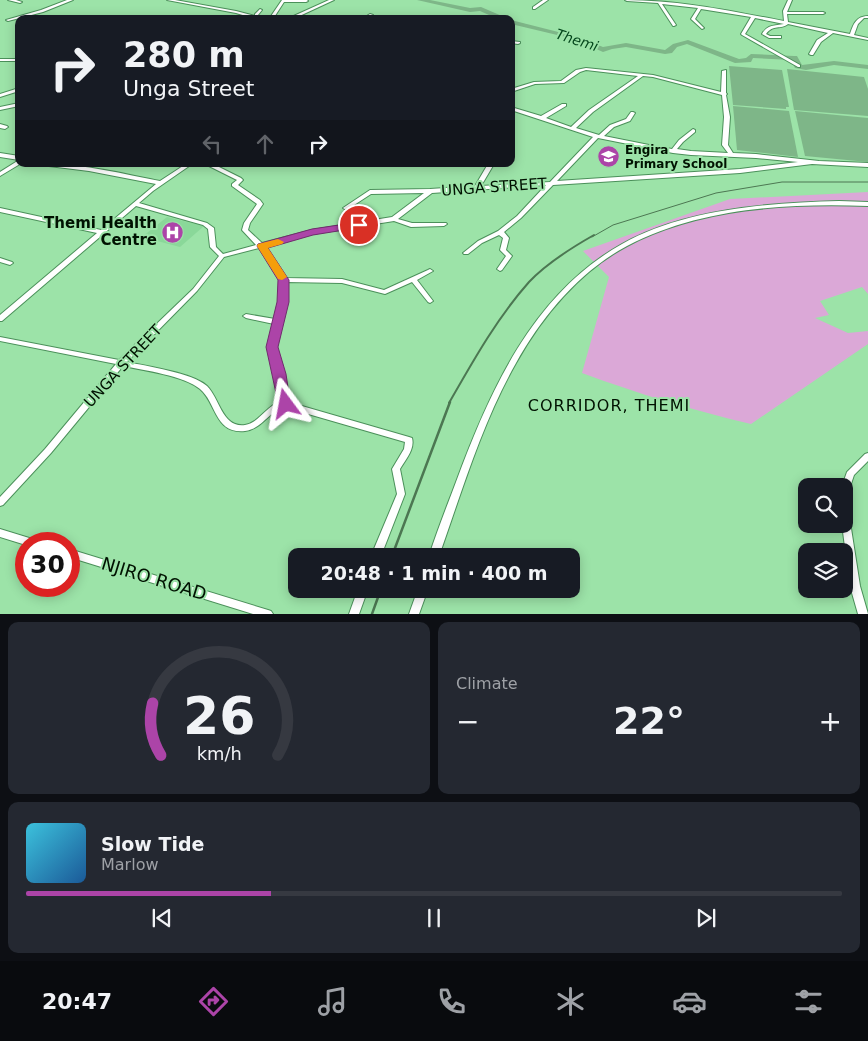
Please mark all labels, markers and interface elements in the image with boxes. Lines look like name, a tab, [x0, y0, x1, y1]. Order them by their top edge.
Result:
water label: Themi	[554, 26, 600, 54]
icon: right	[40, 35, 105, 100]
text: 280 m	[123, 35, 245, 75]
text: Unga Street	[123, 76, 254, 101]
icon: left	[198, 130, 226, 158]
icon: ahead	[251, 130, 279, 158]
icon: right	[304, 130, 332, 158]
place label: Engira Primary School	[625, 143, 727, 171]
school or university icon: Engira Primary School	[597, 145, 621, 169]
street label: UNGA STREET	[440, 174, 548, 200]
pin	[338, 204, 380, 246]
icon: arrive	[345, 211, 373, 239]
place label: Themi Health Centre	[44, 214, 157, 249]
hospital icon: Themi Health Centre	[161, 220, 185, 244]
street label: UNGA STREET	[80, 320, 166, 411]
position arrow	[259, 377, 311, 429]
district label: CORRIDOR, THEMI	[528, 396, 690, 415]
map controls	[798, 478, 853, 598]
button: search	[798, 478, 853, 533]
speed limit sign: 30	[15, 532, 80, 597]
button: layers	[798, 543, 853, 598]
street label: NJIRO ROAD	[99, 553, 209, 604]
text: 20:48 · 1 min · 400 m	[320, 562, 548, 584]
text: Climate	[456, 674, 518, 693]
text: 26	[183, 686, 255, 746]
text: 22°	[613, 699, 685, 743]
text: −	[456, 705, 479, 738]
text: +	[819, 705, 842, 738]
text: km/h	[196, 743, 242, 764]
text: Slow Tide	[101, 833, 204, 855]
text: Marlow	[101, 855, 159, 874]
icon: previous	[148, 904, 176, 932]
icon: pause	[420, 904, 448, 932]
icon: next	[692, 904, 720, 932]
icon: directions	[196, 984, 231, 1019]
icon: music	[315, 984, 350, 1019]
icon: phone	[434, 984, 469, 1019]
icon: climate	[553, 984, 588, 1019]
icon: car	[672, 984, 707, 1019]
icon: filters	[791, 984, 826, 1019]
text: 20:47	[42, 989, 112, 1014]

